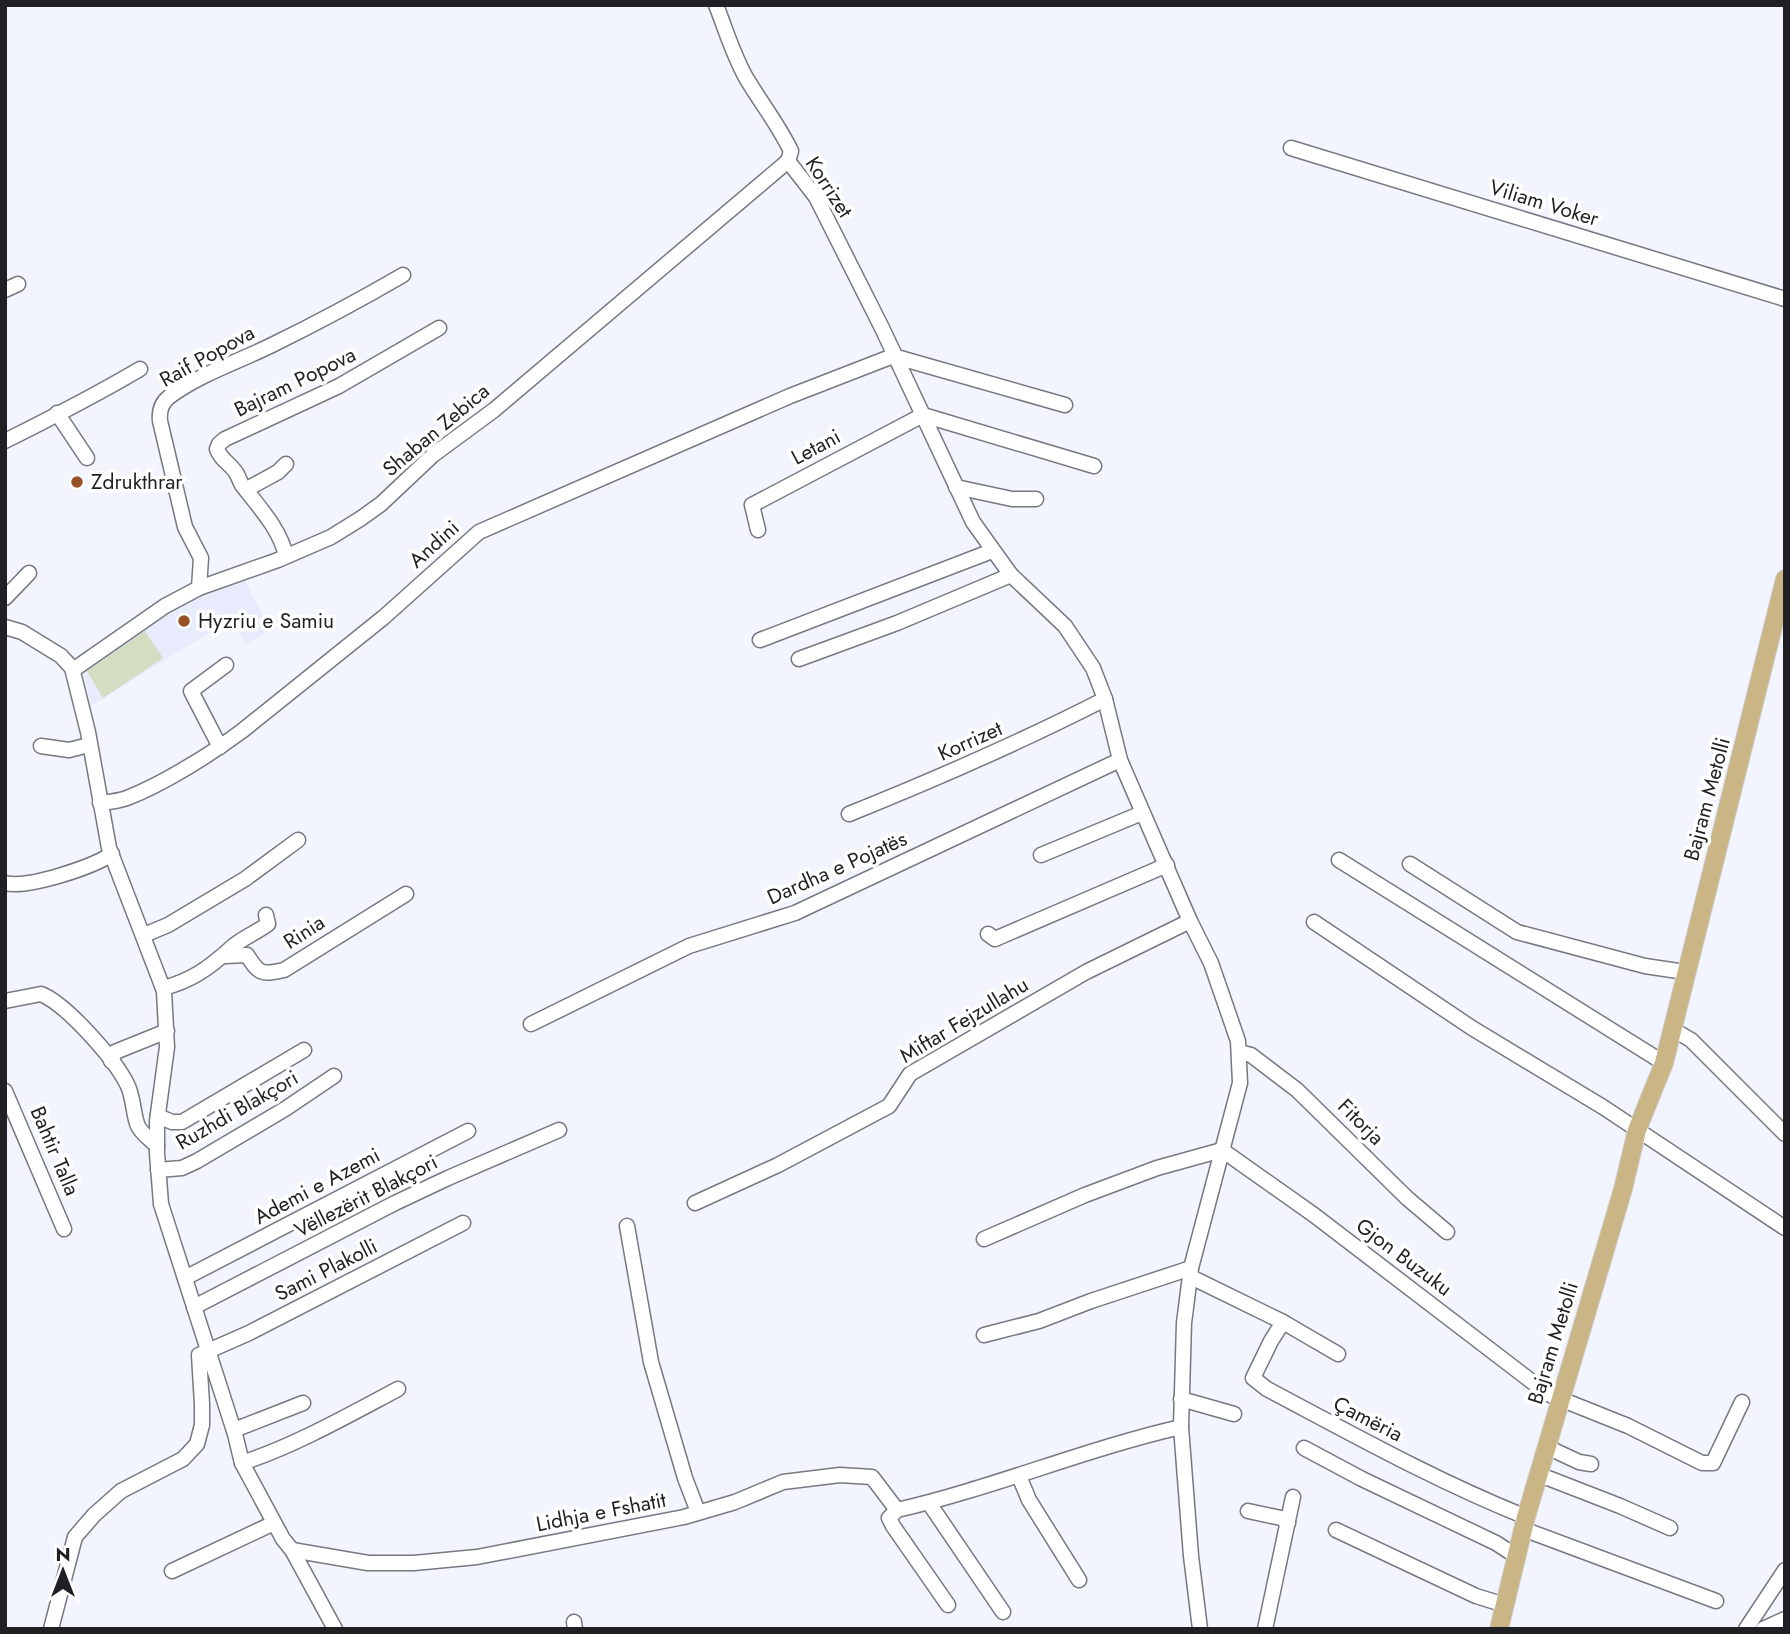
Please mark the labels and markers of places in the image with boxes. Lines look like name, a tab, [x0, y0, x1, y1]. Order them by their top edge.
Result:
place label: Zdrukthrar	[91, 467, 183, 497]
marker: Zdrukthrar	[69, 474, 85, 490]
place label: Hyzriu e Samiu	[198, 606, 334, 636]
marker: Hyzriu e Samiu	[176, 613, 192, 629]

